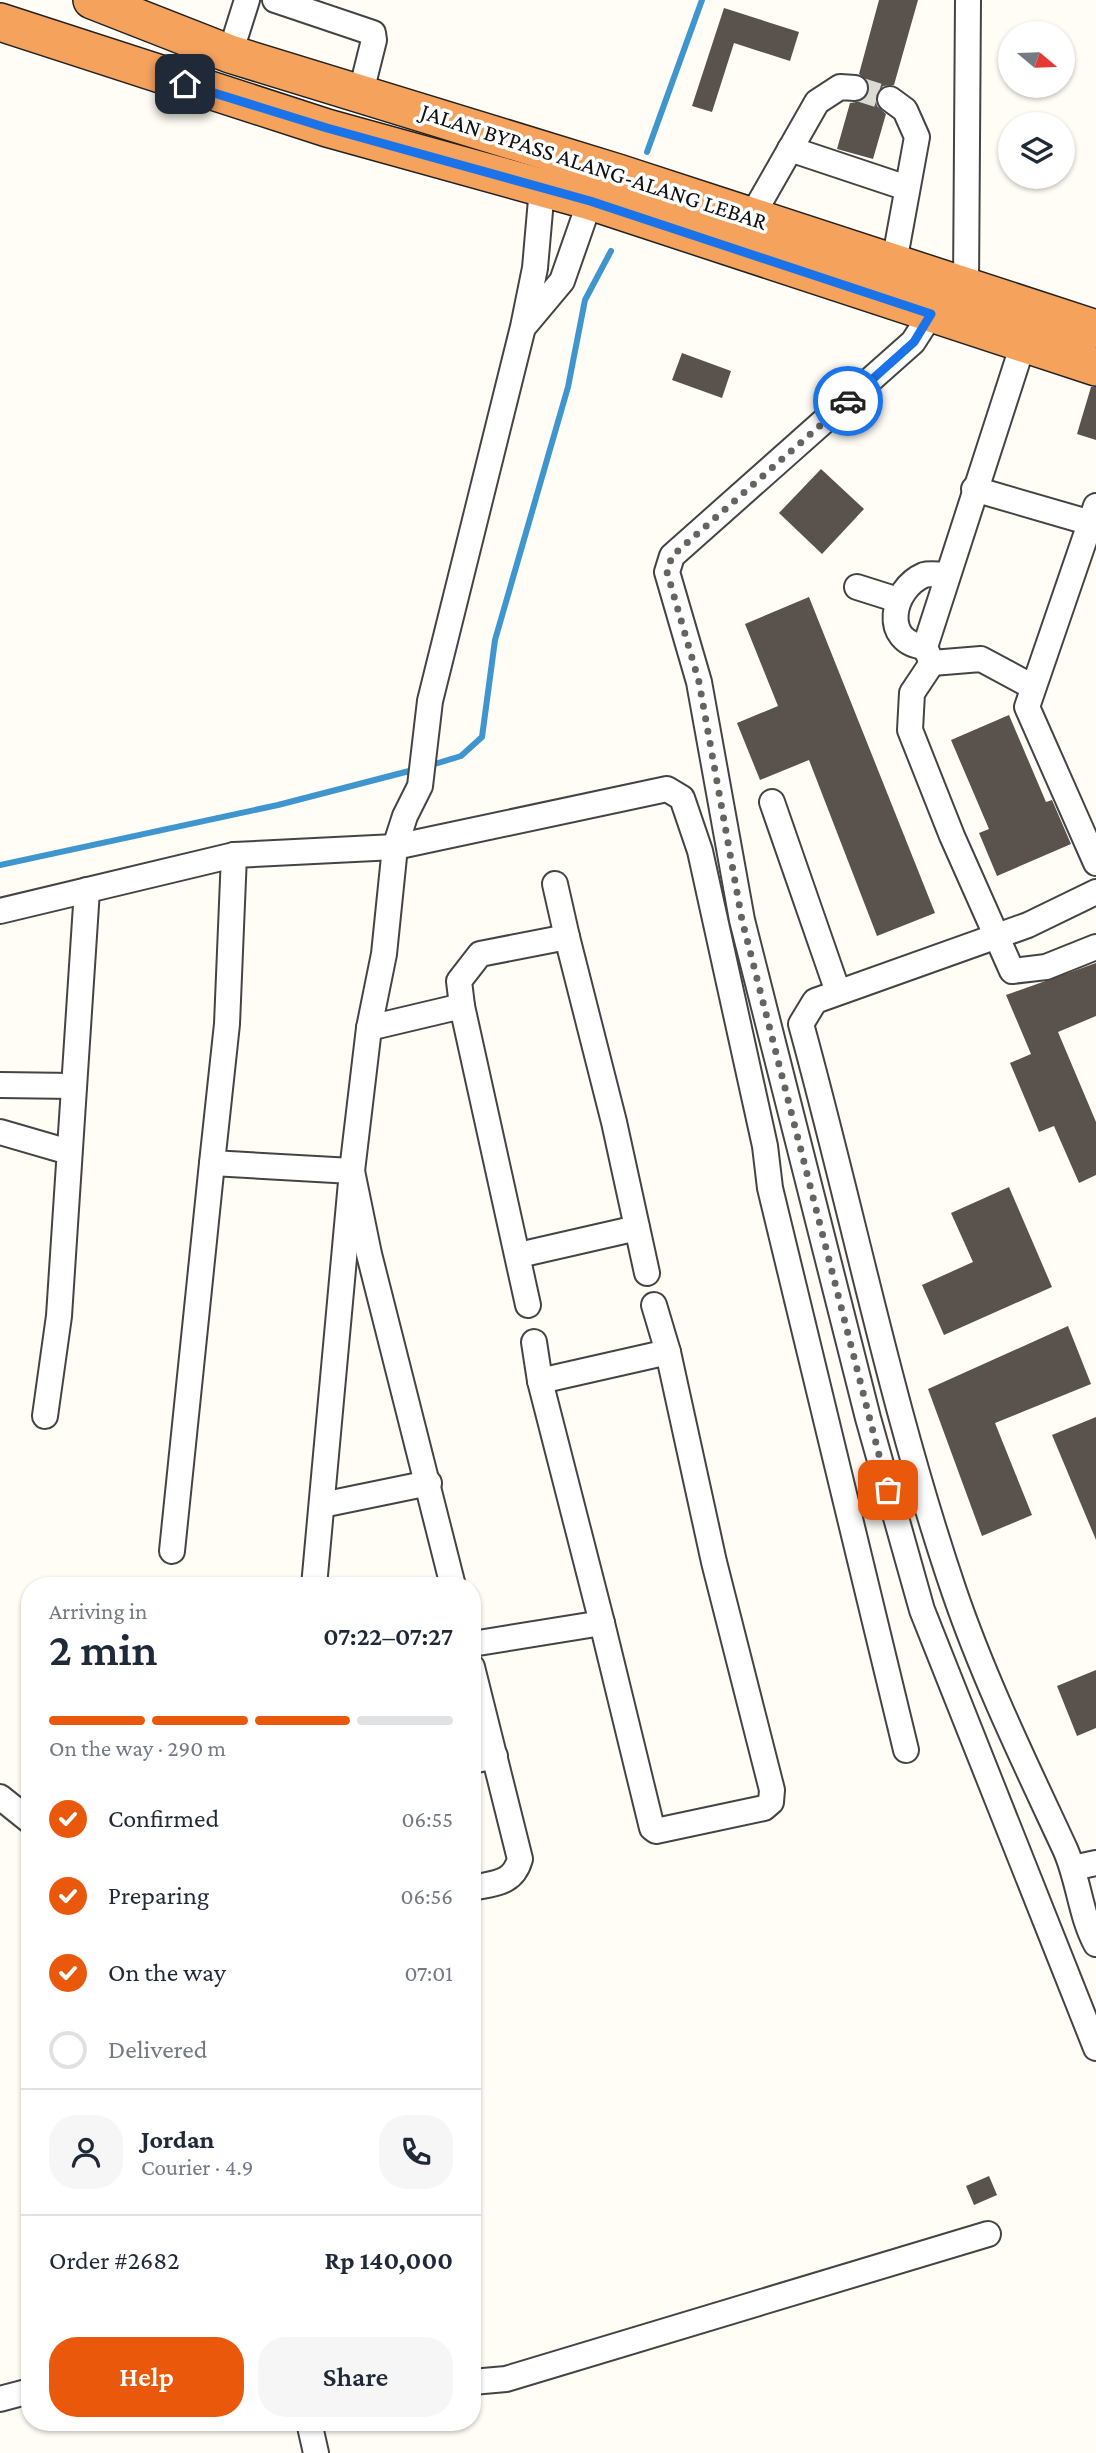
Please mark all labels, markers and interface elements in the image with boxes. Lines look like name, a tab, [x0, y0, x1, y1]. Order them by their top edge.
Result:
north arrow	[998, 21, 1074, 98]
map controls	[998, 21, 1075, 189]
pin	[155, 54, 215, 114]
icon: home	[166, 65, 204, 103]
street label: JALAN BYPASS ALANG-ALANG LEBAR	[415, 97, 771, 235]
button: layers	[998, 112, 1075, 189]
courier	[813, 366, 883, 436]
icon: car	[829, 382, 867, 420]
pin	[858, 1460, 918, 1520]
icon: bag	[869, 1471, 907, 1509]
text: Arriving in	[49, 1598, 147, 1624]
text: 07:22–07:27	[323, 1622, 453, 1651]
text: 2 min	[49, 1624, 157, 1675]
text: On the way · 290 m	[49, 1735, 226, 1761]
icon: check	[49, 1800, 87, 1838]
text: Confirmed	[108, 1804, 219, 1833]
text: 06:55	[402, 1806, 453, 1832]
icon: check	[49, 1877, 87, 1915]
text: Preparing	[108, 1881, 209, 1910]
text: 06:56	[401, 1883, 453, 1909]
icon: check	[49, 1954, 87, 1992]
text: On the way	[108, 1958, 226, 1987]
text: 07:01	[404, 1960, 453, 1986]
text: Delivered	[108, 2035, 207, 2064]
button: person	[49, 2115, 123, 2189]
button: phone	[379, 2115, 453, 2189]
text: Jordan	[141, 2125, 215, 2154]
text: Courier · 4.9	[141, 2154, 253, 2180]
text: Order #2682	[49, 2246, 180, 2275]
text: Rp 140,000	[324, 2246, 453, 2275]
button: Help	[49, 2337, 244, 2417]
button: Share	[258, 2337, 453, 2417]

